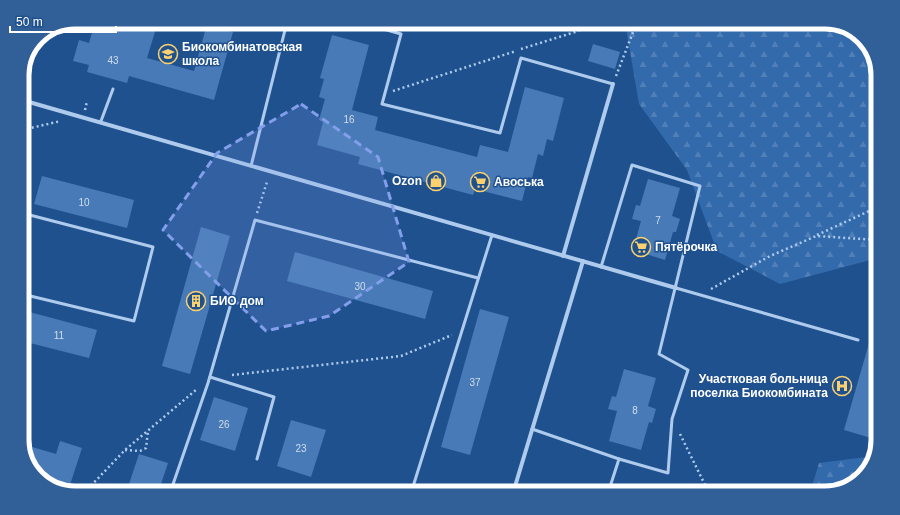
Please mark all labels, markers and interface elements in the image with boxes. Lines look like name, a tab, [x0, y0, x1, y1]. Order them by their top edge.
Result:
scale bar	[10, 8, 116, 34]
text: 50 m	[16, 15, 43, 29]
place label: Биокомбинатовская школа	[182, 40, 302, 68]
school or university icon: Биокомбинатовская школа	[157, 43, 179, 65]
house number: 43	[107, 55, 119, 66]
house number: 16	[343, 114, 355, 125]
shop icon: Ozon	[425, 170, 447, 192]
supermarket icon: Авоська	[469, 171, 491, 193]
place label: Ozon	[392, 174, 422, 188]
place label: Авоська	[494, 175, 544, 189]
house number: 10	[78, 197, 90, 208]
house number: 7	[655, 215, 661, 226]
supermarket icon: Пятёрочка	[630, 236, 652, 258]
place label: Пятёрочка	[655, 240, 718, 254]
house number: 30	[354, 281, 366, 292]
building icon: БИО дом	[185, 290, 207, 312]
place label: БИО дом	[210, 294, 264, 308]
house number: 11	[54, 330, 65, 341]
place label: Участковая больница поселка Биокомбината	[690, 372, 828, 400]
hospital icon: Участковая больница поселка Биокомбината	[831, 375, 853, 397]
house number: 37	[469, 377, 481, 388]
house number: 8	[632, 405, 638, 416]
house number: 26	[218, 419, 230, 430]
house number: 23	[295, 443, 307, 454]

